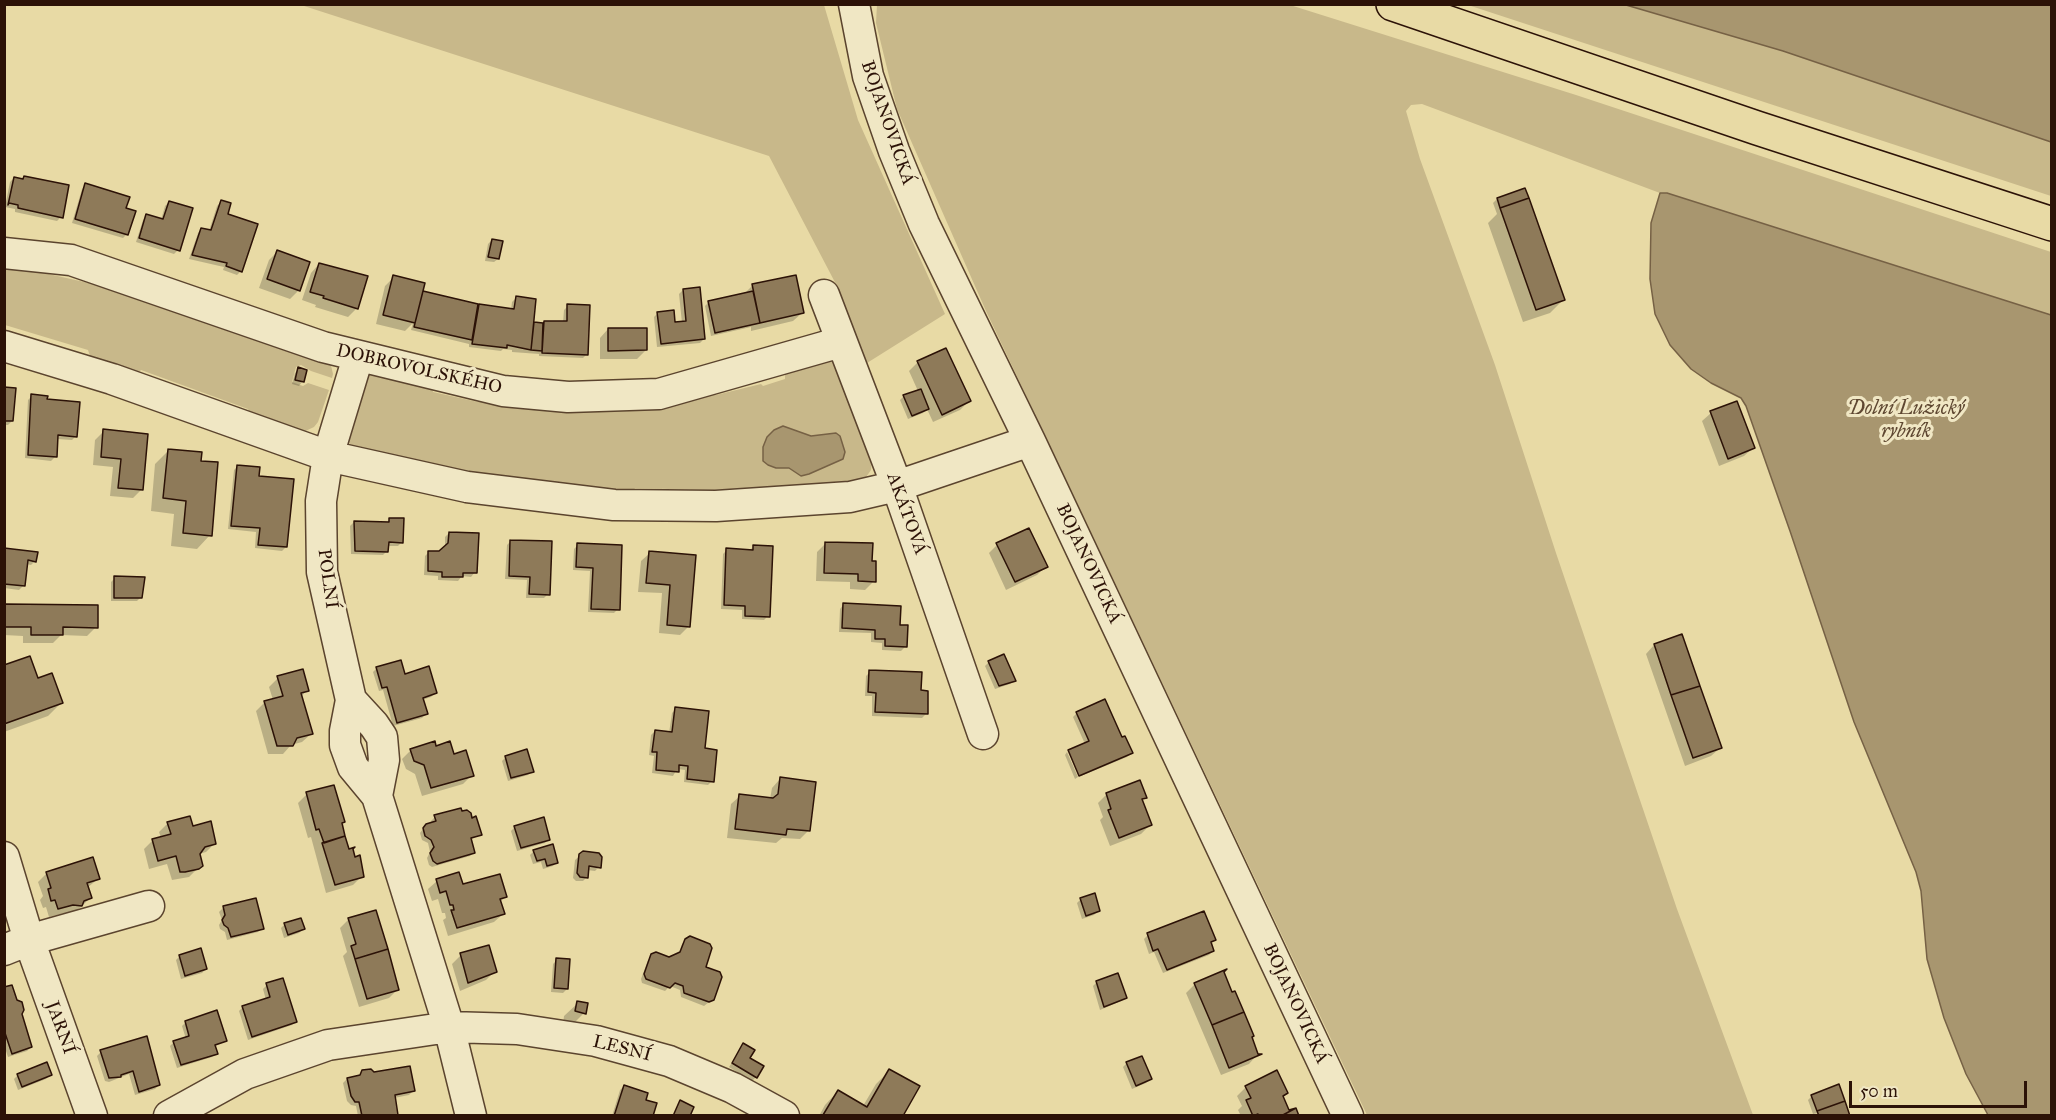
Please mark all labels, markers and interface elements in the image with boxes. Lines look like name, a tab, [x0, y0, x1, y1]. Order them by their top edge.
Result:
street label: BOJANOVICKÁ	[856, 58, 918, 188]
street label: DOBROVOLSKÉHO	[334, 340, 504, 400]
water label: Dolní Lužický rybník	[1848, 397, 1964, 444]
street label: AKÁTOVÁ	[881, 470, 931, 558]
street label: BOJANOVICKÁ	[1051, 500, 1125, 628]
street label: POLNÍ	[312, 548, 342, 610]
street label: BOJANOVICKÁ	[1258, 940, 1332, 1068]
street label: JARNÍ	[40, 999, 80, 1057]
street label: LESNÍ	[591, 1031, 653, 1067]
scale bar	[1852, 1069, 2030, 1107]
text: 50 m	[1860, 1080, 1898, 1102]

